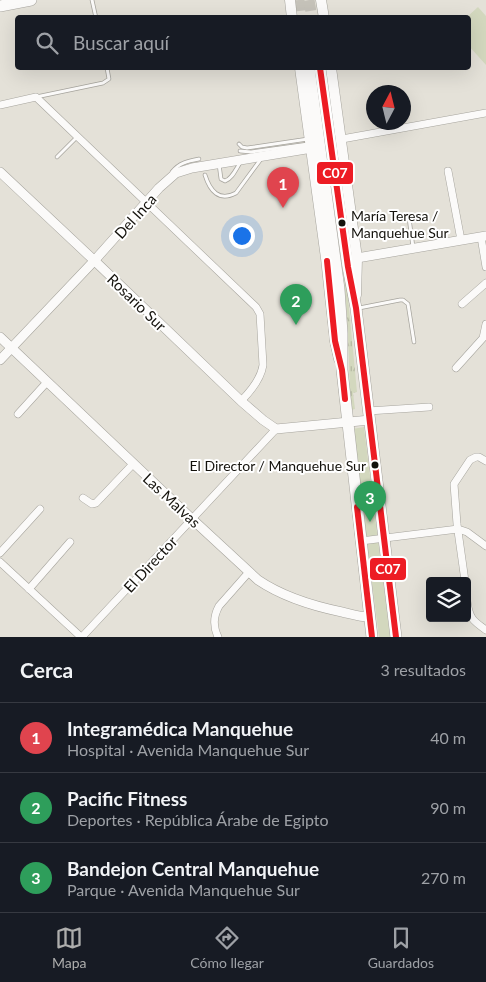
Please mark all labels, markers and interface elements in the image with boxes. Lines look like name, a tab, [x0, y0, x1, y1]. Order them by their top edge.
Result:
search box	[15, 15, 471, 70]
icon: search	[33, 29, 61, 57]
text: Buscar aquí	[73, 31, 169, 54]
north arrow	[366, 85, 411, 130]
line badge: C07	[316, 161, 354, 185]
text: C07	[322, 164, 348, 181]
pin: 1	[267, 167, 299, 208]
street label: Del Inca	[110, 190, 160, 242]
place label: María Teresa / Manquehue Sur	[351, 207, 449, 241]
marker: María Teresa / Manquehue Sur	[337, 218, 347, 228]
your location	[229, 223, 255, 249]
street label: Rosario Sur	[104, 270, 170, 335]
pin: 2	[280, 284, 312, 325]
place label: El Director / Manquehue Sur	[190, 457, 366, 474]
marker: El Director / Manquehue Sur	[370, 460, 380, 470]
street label: Las Malvas	[140, 469, 204, 531]
pin: 3	[354, 481, 386, 522]
street label: El Director	[119, 532, 181, 596]
line badge: C07	[369, 557, 407, 581]
text: C07	[375, 560, 401, 577]
map controls	[426, 577, 471, 622]
button: layers	[426, 577, 471, 622]
text: Cerca	[20, 657, 73, 682]
text: 3 resultados	[380, 660, 466, 679]
text: Integramédica Manquehue	[67, 717, 293, 740]
text: 1	[31, 728, 41, 747]
text: 40 m	[430, 728, 466, 747]
text: Hospital · Avenida Manquehue Sur	[67, 740, 309, 759]
text: Pacific Fitness	[67, 787, 187, 810]
text: 2	[31, 798, 41, 817]
text: 90 m	[430, 798, 466, 817]
text: Deportes · República Árabe de Egipto	[67, 810, 329, 829]
text: Bandejon Central Manquehue	[67, 857, 319, 880]
text: 3	[31, 868, 41, 887]
text: 270 m	[421, 868, 466, 887]
text: Parque · Avenida Manquehue Sur	[67, 880, 300, 899]
tab: Mapa	[52, 924, 86, 971]
tab: Cómo llegar	[190, 924, 264, 971]
tab: Guardados	[368, 924, 434, 971]

